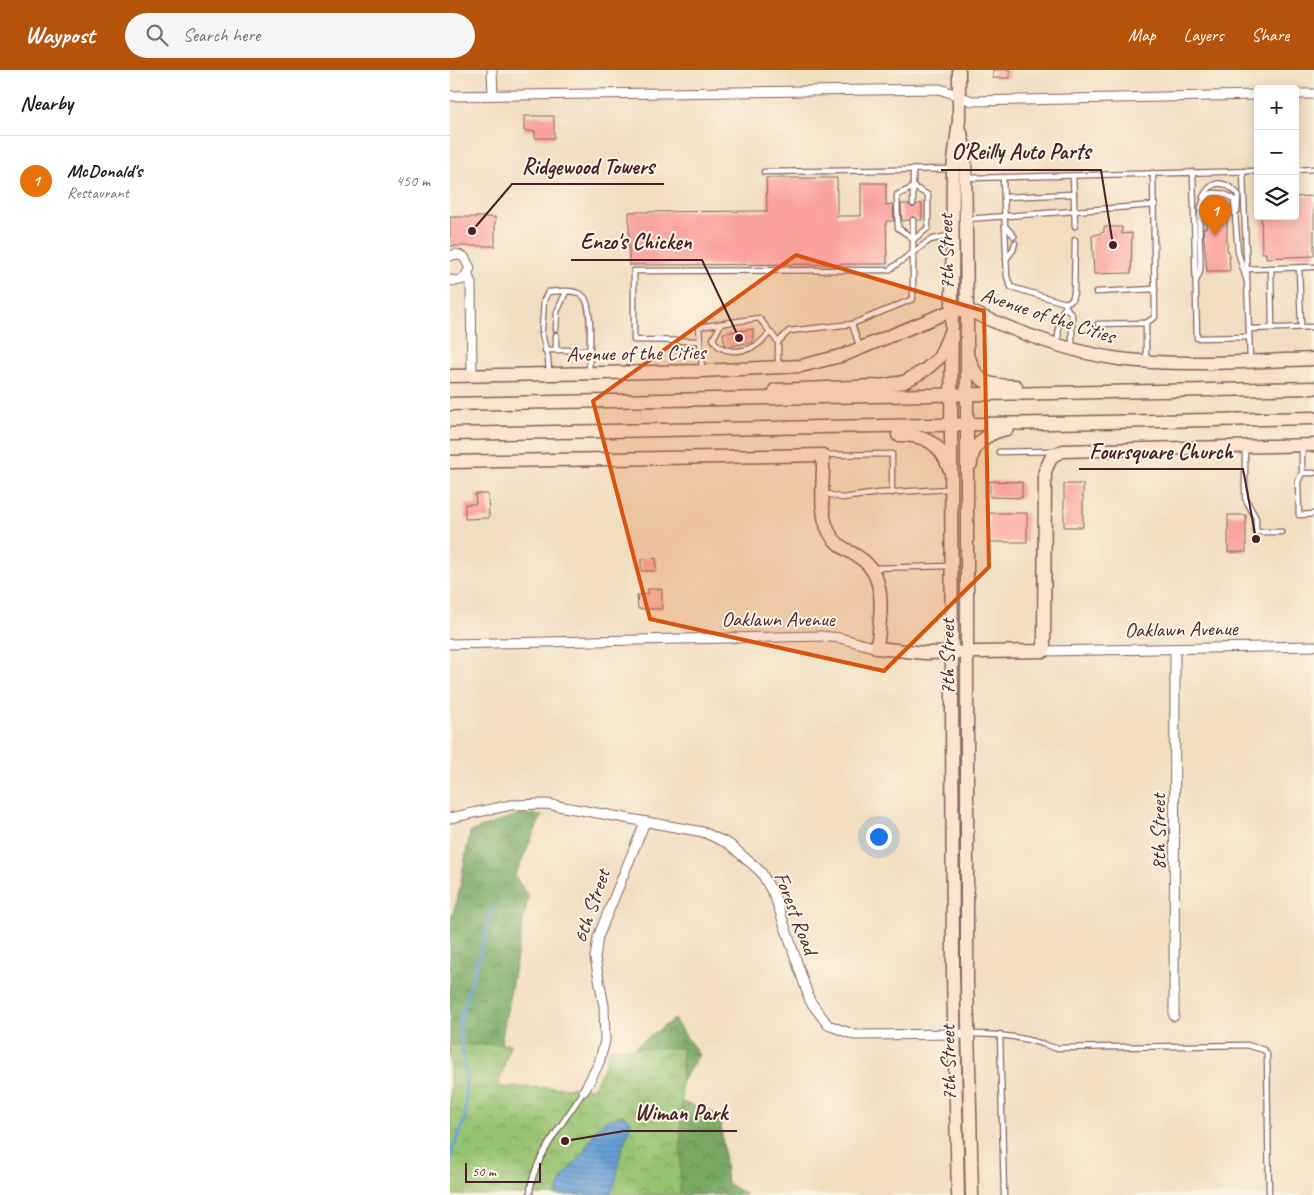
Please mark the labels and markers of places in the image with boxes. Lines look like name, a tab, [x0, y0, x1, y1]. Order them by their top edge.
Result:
callout: O'Reilly Auto Parts	[941, 133, 1101, 170]
callout: Ridgewood Towers	[512, 147, 664, 184]
pin: 1	[1199, 195, 1231, 236]
callout: Enzo's Chicken	[571, 223, 702, 260]
callout: Foursquare Church	[1079, 432, 1243, 469]
callout: Wiman Park	[624, 1094, 737, 1131]

